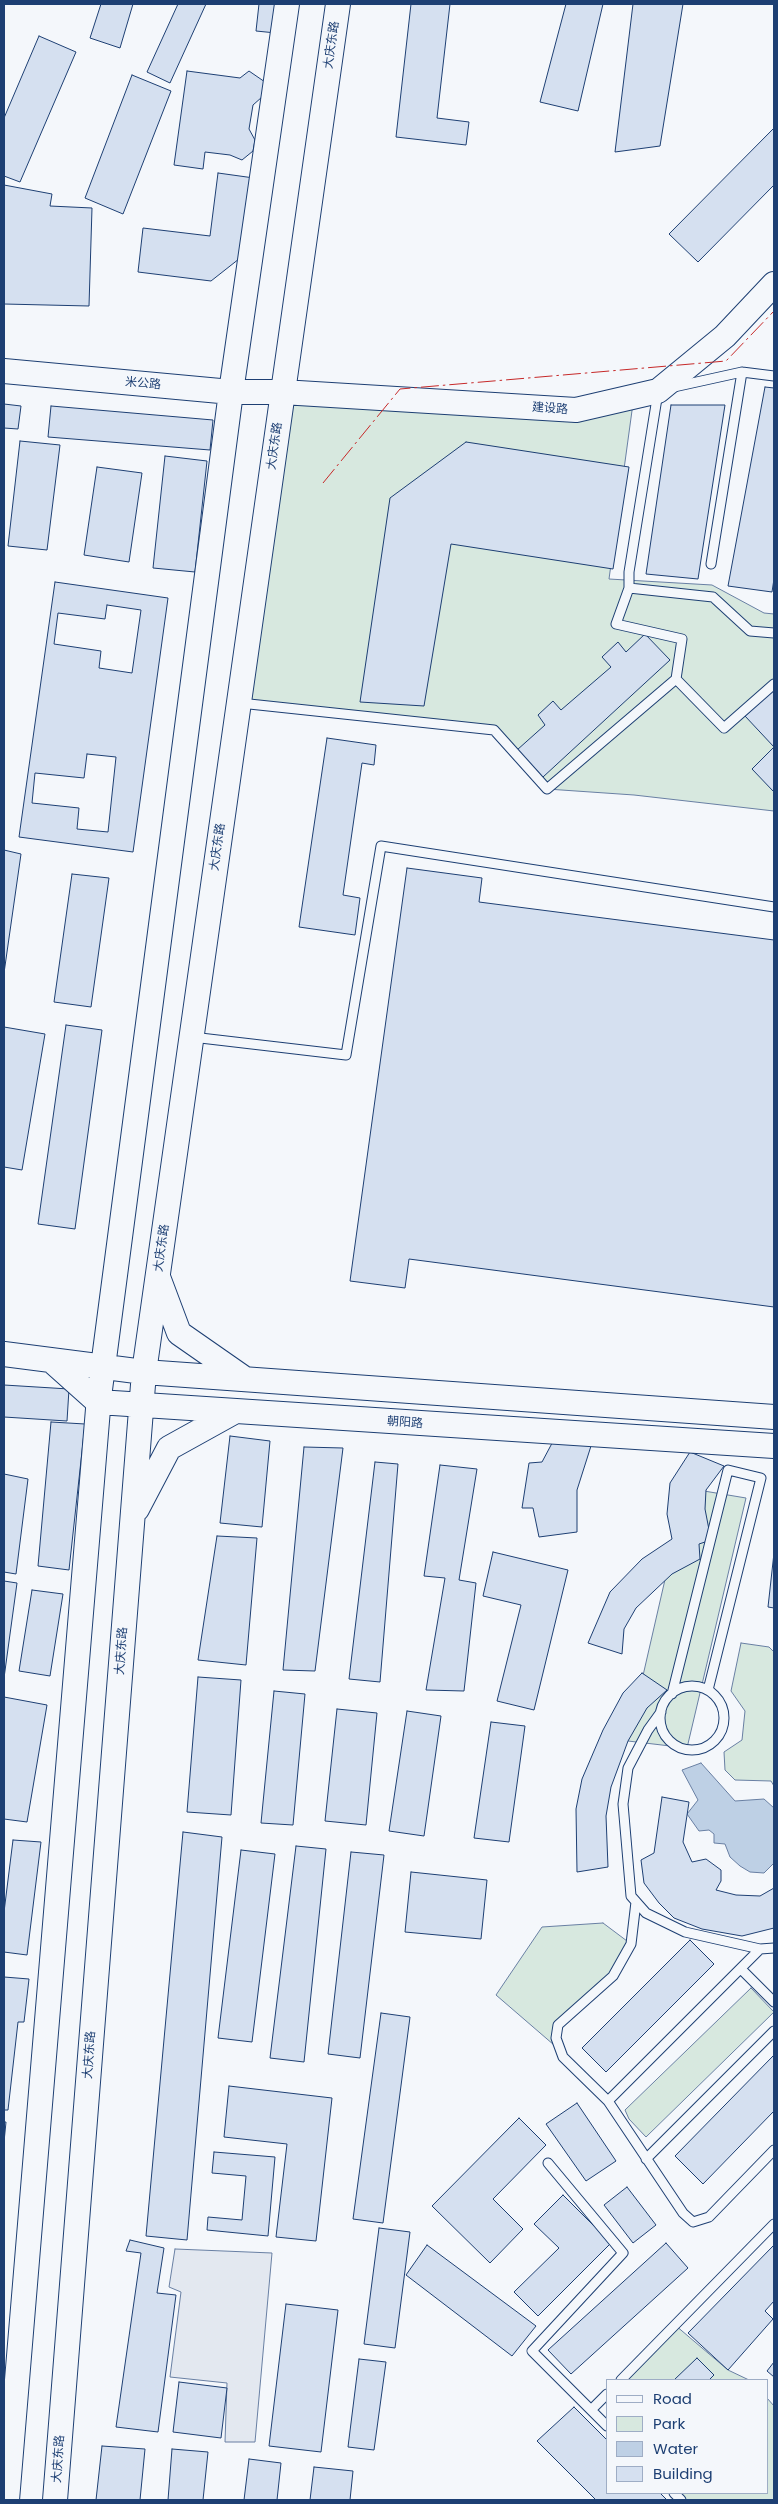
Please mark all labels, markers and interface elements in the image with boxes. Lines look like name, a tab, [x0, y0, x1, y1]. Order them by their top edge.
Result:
street label: 大庆东路	[322, 20, 342, 70]
street label: 米公路	[124, 375, 162, 393]
street label: 建设路	[532, 401, 568, 417]
street label: 大庆东路	[265, 421, 285, 471]
street label: 大庆东路	[208, 822, 228, 872]
street label: 大庆东路	[152, 1223, 172, 1273]
street label: 朝阳路	[387, 1415, 423, 1431]
street label: 大庆东路	[113, 1627, 131, 1675]
street label: 大庆东路	[81, 2031, 99, 2079]
legend	[606, 2379, 768, 2494]
text: Road	[653, 2388, 692, 2409]
text: Park	[653, 2413, 685, 2434]
street label: 大庆东路	[50, 2435, 68, 2483]
text: Water	[653, 2438, 698, 2459]
text: Building	[653, 2463, 713, 2484]

